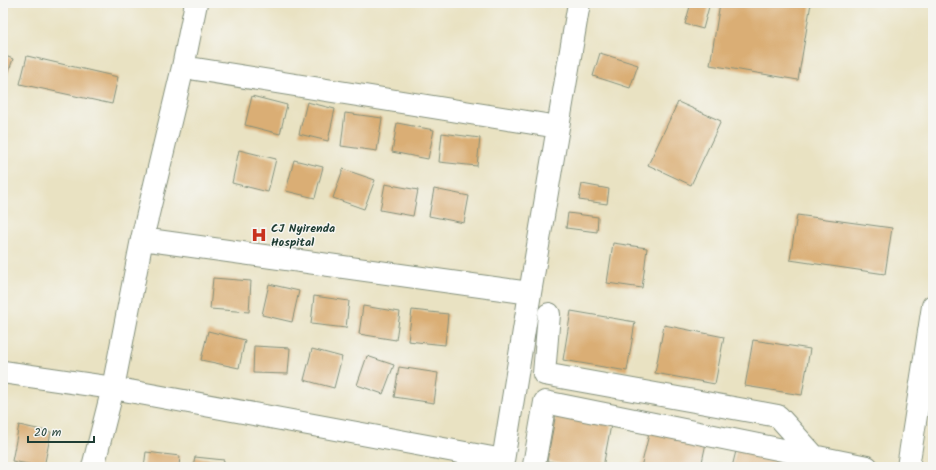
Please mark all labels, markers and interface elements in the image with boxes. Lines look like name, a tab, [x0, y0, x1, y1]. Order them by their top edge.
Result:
place label: CJ Nyirenda Hospital	[271, 219, 335, 252]
hospital icon: CJ Nyirenda Hospital	[250, 226, 268, 244]
scale bar	[28, 418, 94, 444]
text: 20 m	[34, 423, 62, 442]

